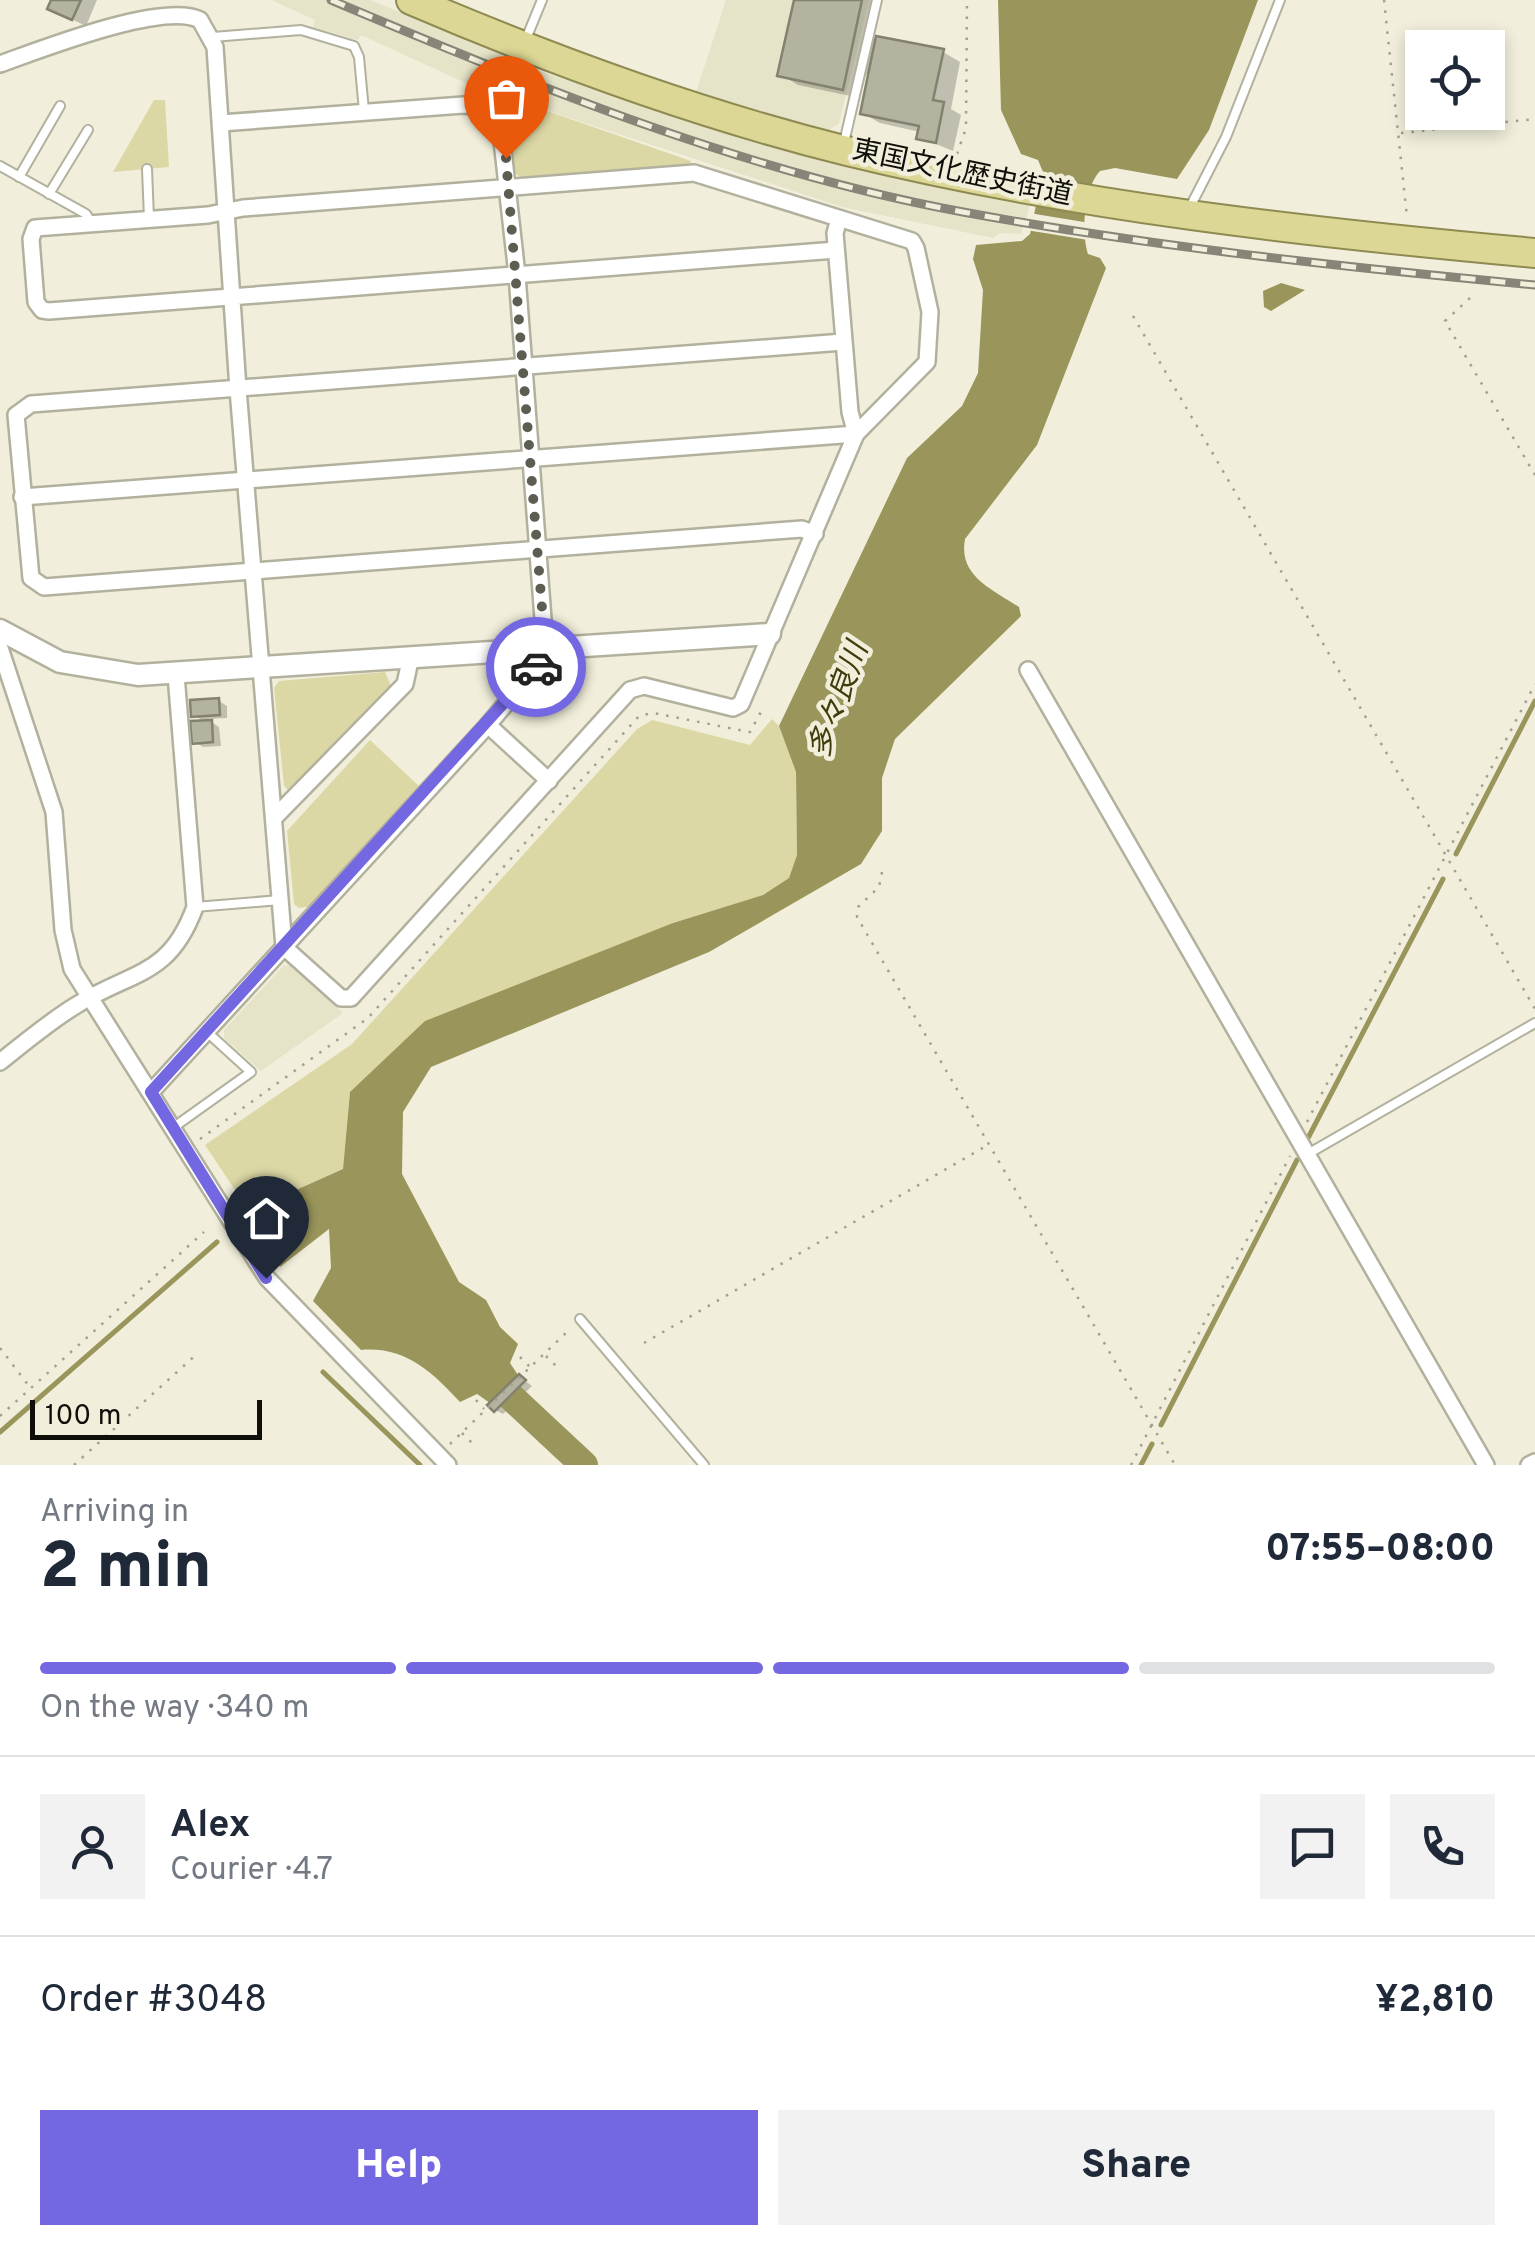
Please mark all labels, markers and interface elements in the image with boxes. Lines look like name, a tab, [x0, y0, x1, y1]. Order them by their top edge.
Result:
map controls	[1405, 30, 1505, 130]
button: locate	[1405, 30, 1505, 130]
pin	[464, 56, 549, 159]
icon: bag	[479, 71, 534, 126]
street label: 東国文化歴史街道	[849, 133, 1075, 215]
courier	[486, 617, 586, 717]
water label: 多々良川	[802, 635, 879, 764]
icon: car	[509, 640, 564, 695]
pin	[224, 1176, 309, 1279]
icon: home	[239, 1191, 294, 1246]
scale bar	[30, 1395, 262, 1440]
text: 100 m	[45, 1399, 121, 1435]
text: Arriving in	[40, 1493, 189, 1533]
text: 07:55–08:00	[1265, 1526, 1495, 1575]
text: 2 min	[40, 1529, 212, 1611]
text: On the way · 340 m	[40, 1689, 309, 1729]
button: person	[40, 1794, 145, 1899]
button: chat	[1260, 1794, 1365, 1899]
button: phone	[1390, 1794, 1495, 1899]
text: Alex	[170, 1802, 250, 1851]
text: Courier · 4.7	[170, 1851, 333, 1891]
text: Order #3048	[40, 1977, 267, 2026]
text: ¥2,810	[1375, 1977, 1495, 2026]
button: Help	[40, 2110, 758, 2225]
button: Share	[778, 2110, 1495, 2225]

